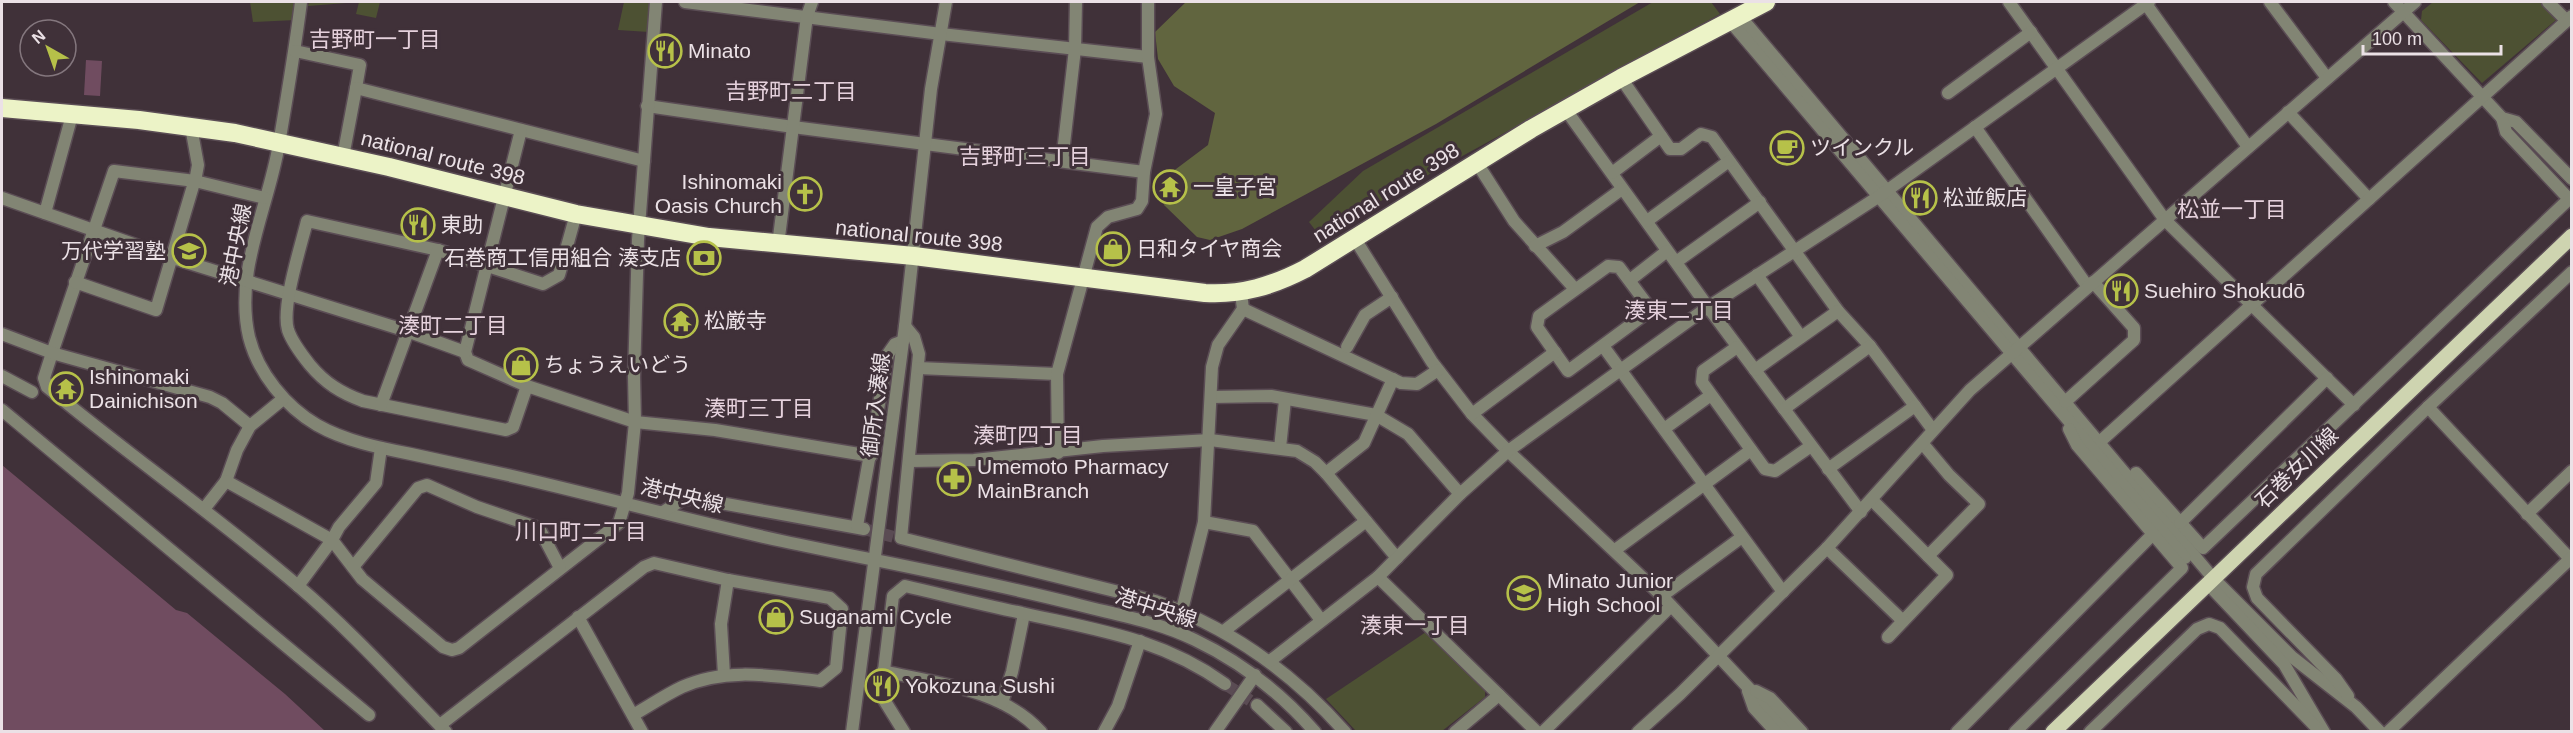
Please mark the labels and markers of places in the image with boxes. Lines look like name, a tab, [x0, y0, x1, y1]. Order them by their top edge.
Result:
restaurant icon: Minato	[647, 33, 683, 69]
place label: Minato	[688, 39, 751, 62]
cafe icon: ツインクル	[1769, 130, 1805, 166]
place label: ツインクル	[1810, 136, 1914, 159]
temple icon: 一皇子宮	[1152, 169, 1188, 205]
place label: Ishinomaki Oasis Church	[655, 170, 782, 217]
place label: 一皇子宮	[1193, 175, 1277, 198]
church icon: Ishinomaki Oasis Church	[787, 176, 823, 212]
restaurant icon: 松並飯店	[1902, 180, 1938, 216]
place label: 松並飯店	[1943, 186, 2027, 209]
restaurant icon: 東助	[400, 207, 436, 243]
place label: 東助	[441, 213, 483, 236]
shop icon: 日和タイヤ商会	[1095, 231, 1131, 267]
school or university icon: 万代学習塾	[171, 233, 207, 269]
place label: 日和タイヤ商会	[1136, 237, 1282, 260]
place label: 万代学習塾	[61, 239, 166, 262]
bank icon: 石巻商工信用組合 湊支店	[686, 240, 722, 276]
place label: 石巻商工信用組合 湊支店	[444, 246, 681, 269]
restaurant icon: Suehiro Shokudō	[2103, 273, 2139, 309]
place label: Suehiro Shokudō	[2144, 279, 2305, 302]
temple icon: 松厳寺	[663, 303, 699, 339]
place label: 松厳寺	[704, 309, 767, 332]
shop icon: ちょうえいどう	[503, 347, 539, 383]
place label: ちょうえいどう	[544, 353, 691, 376]
place label: Ishinomaki Dainichison	[89, 365, 198, 412]
temple icon: Ishinomaki Dainichison	[48, 371, 84, 407]
place label: Umemoto Pharmacy MainBranch	[977, 455, 1169, 502]
pharmacy icon: Umemoto Pharmacy MainBranch	[936, 461, 972, 497]
place label: Minato Junior High School	[1547, 569, 1673, 616]
school or university icon: Minato Junior High School	[1506, 575, 1542, 611]
shop icon: Suganami Cycle	[758, 599, 794, 635]
place label: Suganami Cycle	[799, 605, 952, 628]
restaurant icon: Yokozuna Sushi	[864, 668, 900, 704]
place label: Yokozuna Sushi	[905, 674, 1055, 697]

